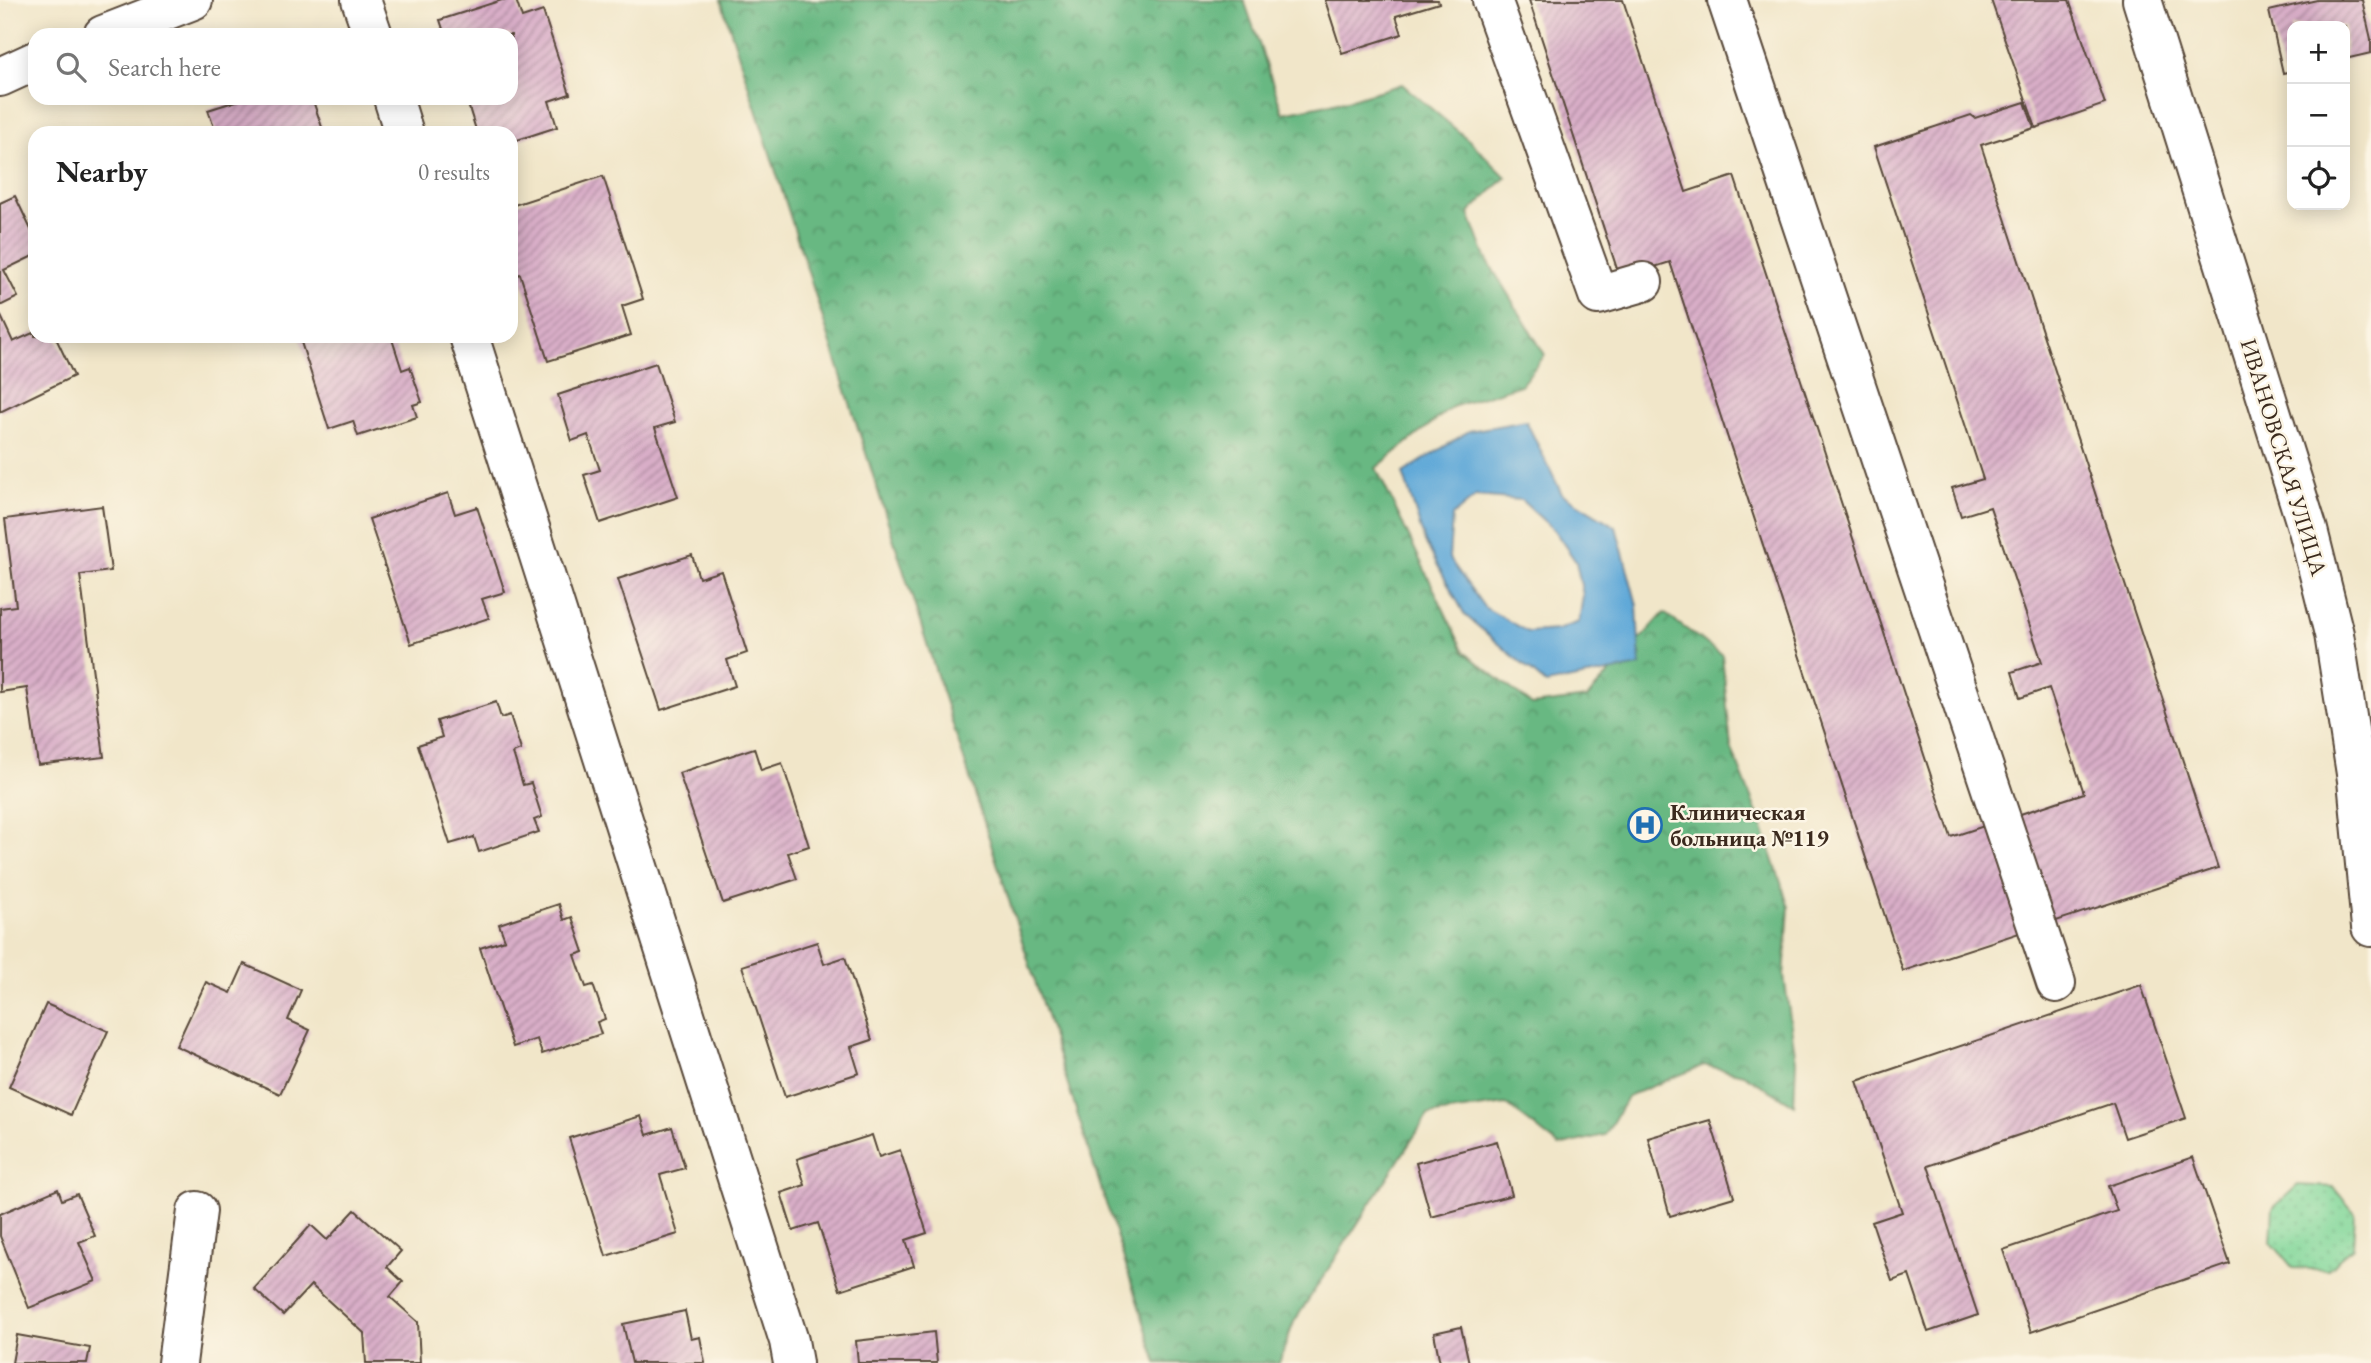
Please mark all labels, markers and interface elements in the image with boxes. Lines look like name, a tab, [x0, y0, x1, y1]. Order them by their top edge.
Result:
map controls	[2287, 21, 2350, 210]
button: +	[2287, 21, 2350, 84]
search box	[28, 28, 518, 105]
icon: search	[52, 48, 90, 86]
text: Search here	[108, 50, 221, 84]
button: −	[2287, 84, 2350, 147]
button: locate	[2287, 147, 2350, 210]
text: Nearby	[56, 152, 148, 191]
text: 0 results	[418, 157, 490, 187]
street label: ИВАНОВСКАЯ УЛИЦА	[2234, 335, 2335, 580]
place label: Клиническая больница №119	[1670, 797, 1829, 853]
hospital icon: Клиническая больница №119	[1626, 806, 1664, 844]

